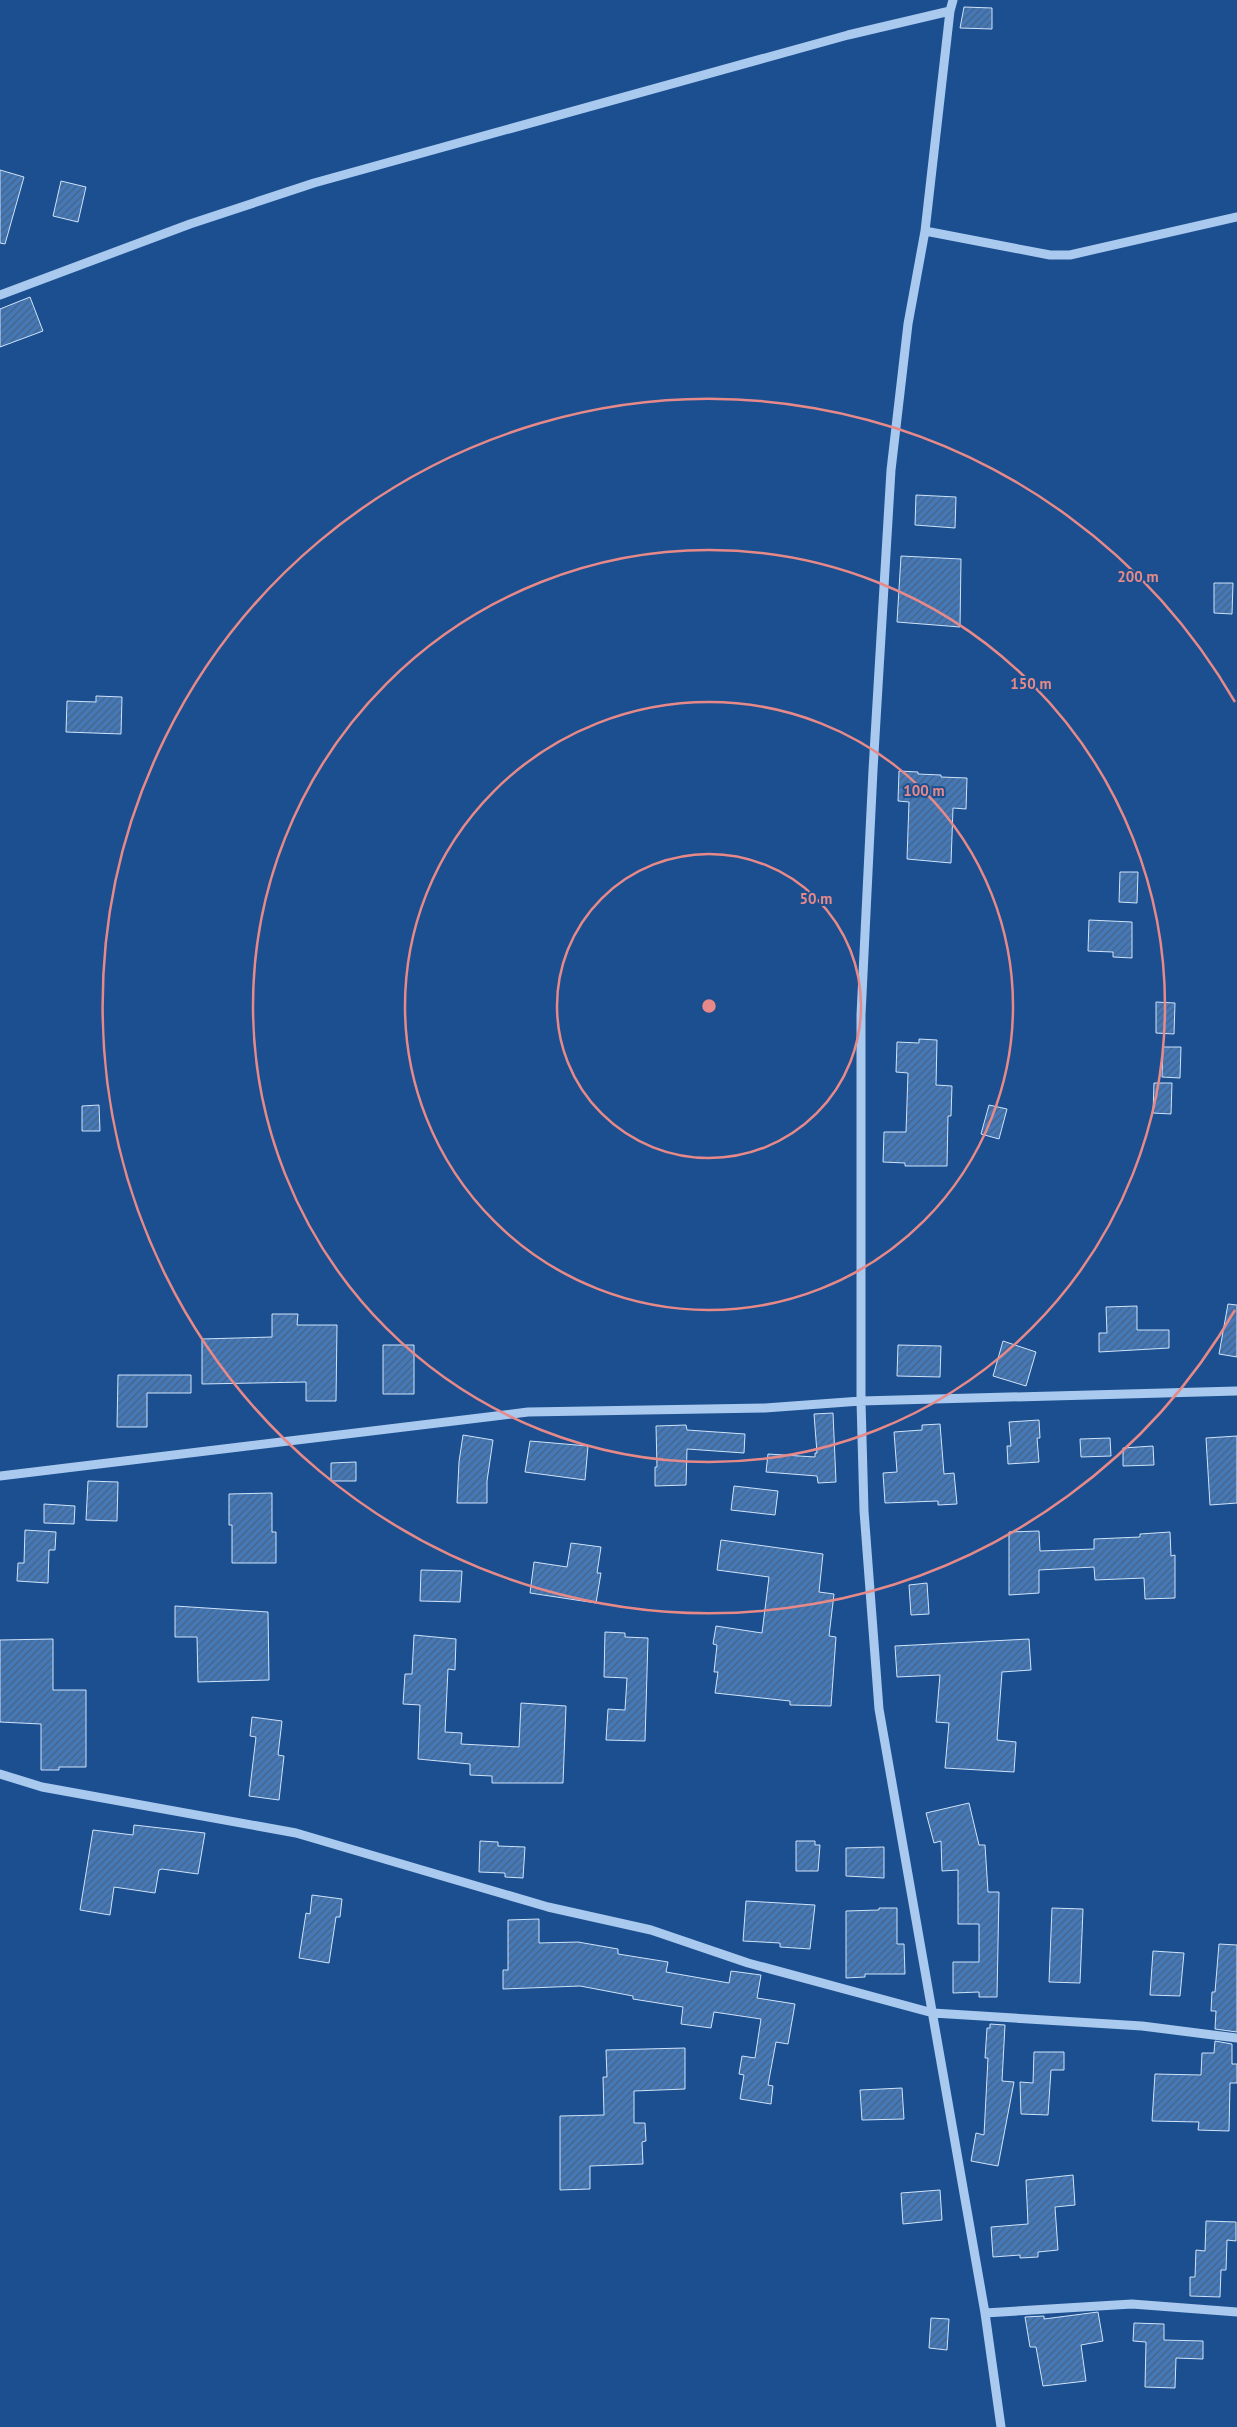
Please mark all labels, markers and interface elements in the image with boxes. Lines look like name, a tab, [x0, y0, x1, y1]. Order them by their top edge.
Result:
text: 200 m	[1117, 567, 1159, 586]
text: 150 m	[1010, 674, 1052, 693]
text: 100 m	[903, 781, 945, 800]
text: 50 m	[800, 889, 832, 908]
centre of rings	[700, 997, 718, 1015]

